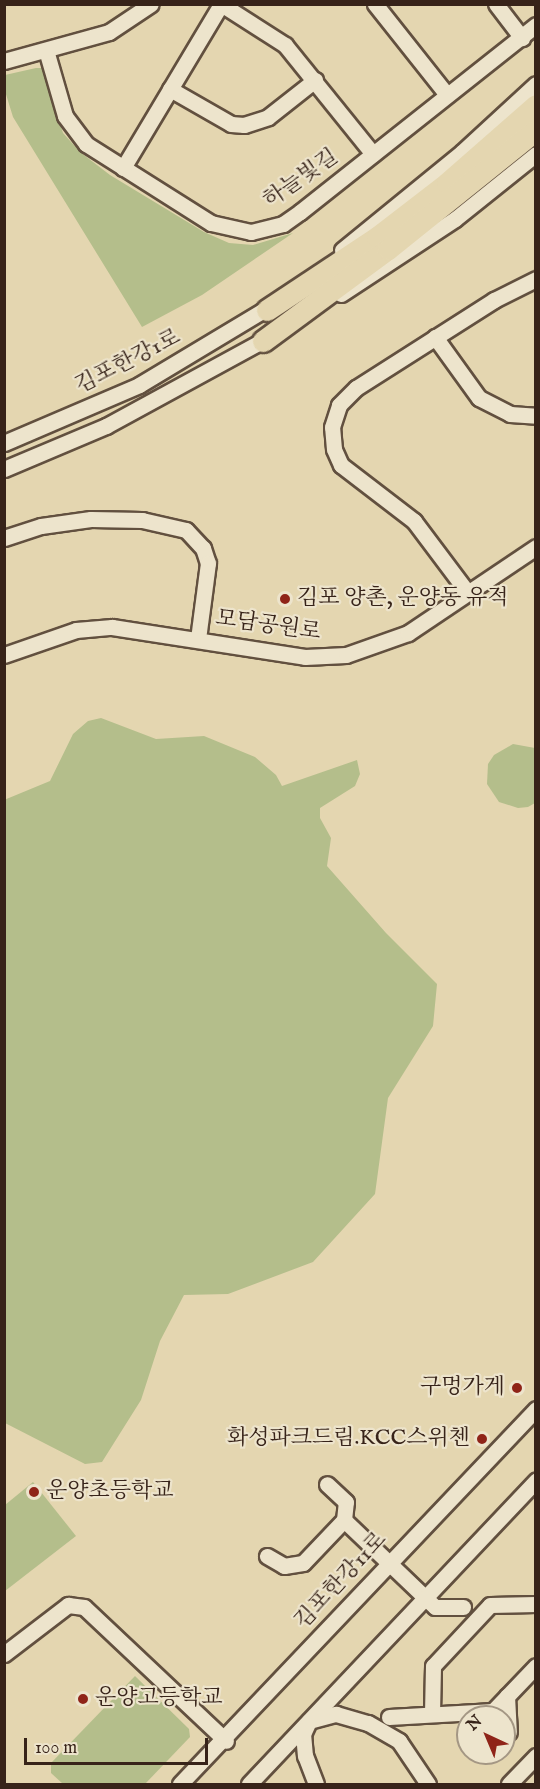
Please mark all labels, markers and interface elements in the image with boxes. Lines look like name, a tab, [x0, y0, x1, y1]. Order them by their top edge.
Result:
street label: 하늘빛길	[259, 144, 343, 214]
street label: 김포한강1로	[71, 324, 185, 400]
place label: 김포 양촌, 운양동 유적	[297, 586, 509, 612]
marker: 김포 양촌, 운양동 유적	[278, 592, 292, 606]
street label: 모담공원로	[214, 606, 322, 646]
place label: 구멍가게	[420, 1375, 505, 1401]
marker: 구멍가게	[510, 1381, 524, 1395]
place label: 화성파크드림.KCC스위첸	[227, 1426, 470, 1452]
marker: 화성파크드림.KCC스위첸	[475, 1432, 489, 1446]
place label: 운양초등학교	[46, 1479, 174, 1505]
marker: 운양초등학교	[27, 1485, 41, 1499]
street label: 김포한강11로	[290, 1527, 392, 1635]
place label: 운양고등학교	[95, 1686, 223, 1712]
marker: 운양고등학교	[76, 1692, 90, 1706]
north arrow	[456, 1705, 516, 1765]
text: N	[463, 1711, 487, 1735]
scale bar	[27, 1726, 212, 1764]
text: 100 m	[35, 1737, 77, 1760]

